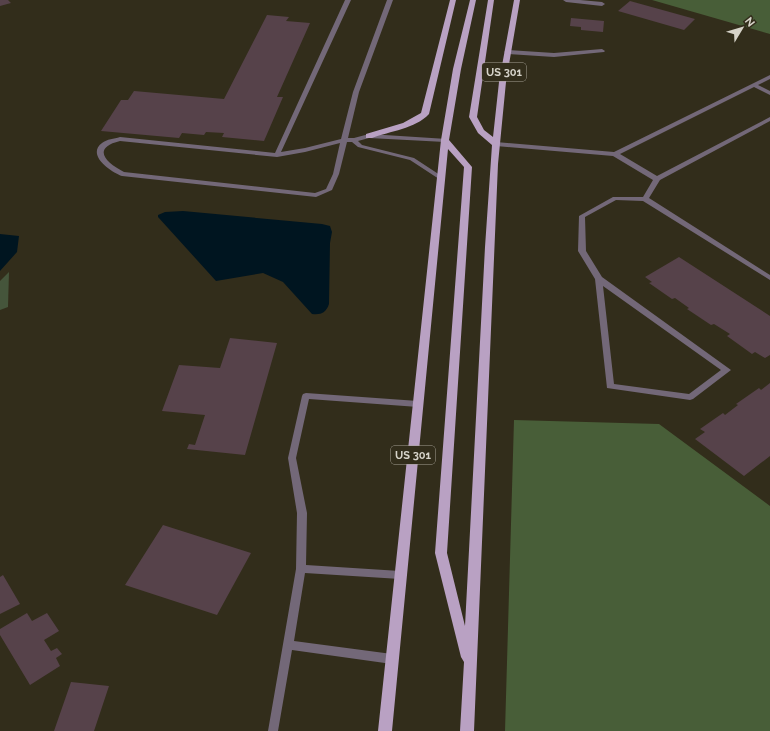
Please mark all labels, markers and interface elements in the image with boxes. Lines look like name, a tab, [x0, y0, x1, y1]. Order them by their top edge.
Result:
north arrow	[722, 8, 762, 48]
text: N	[742, 15, 757, 29]
road number: US 301	[482, 63, 526, 81]
road number: US 301	[391, 446, 435, 464]

